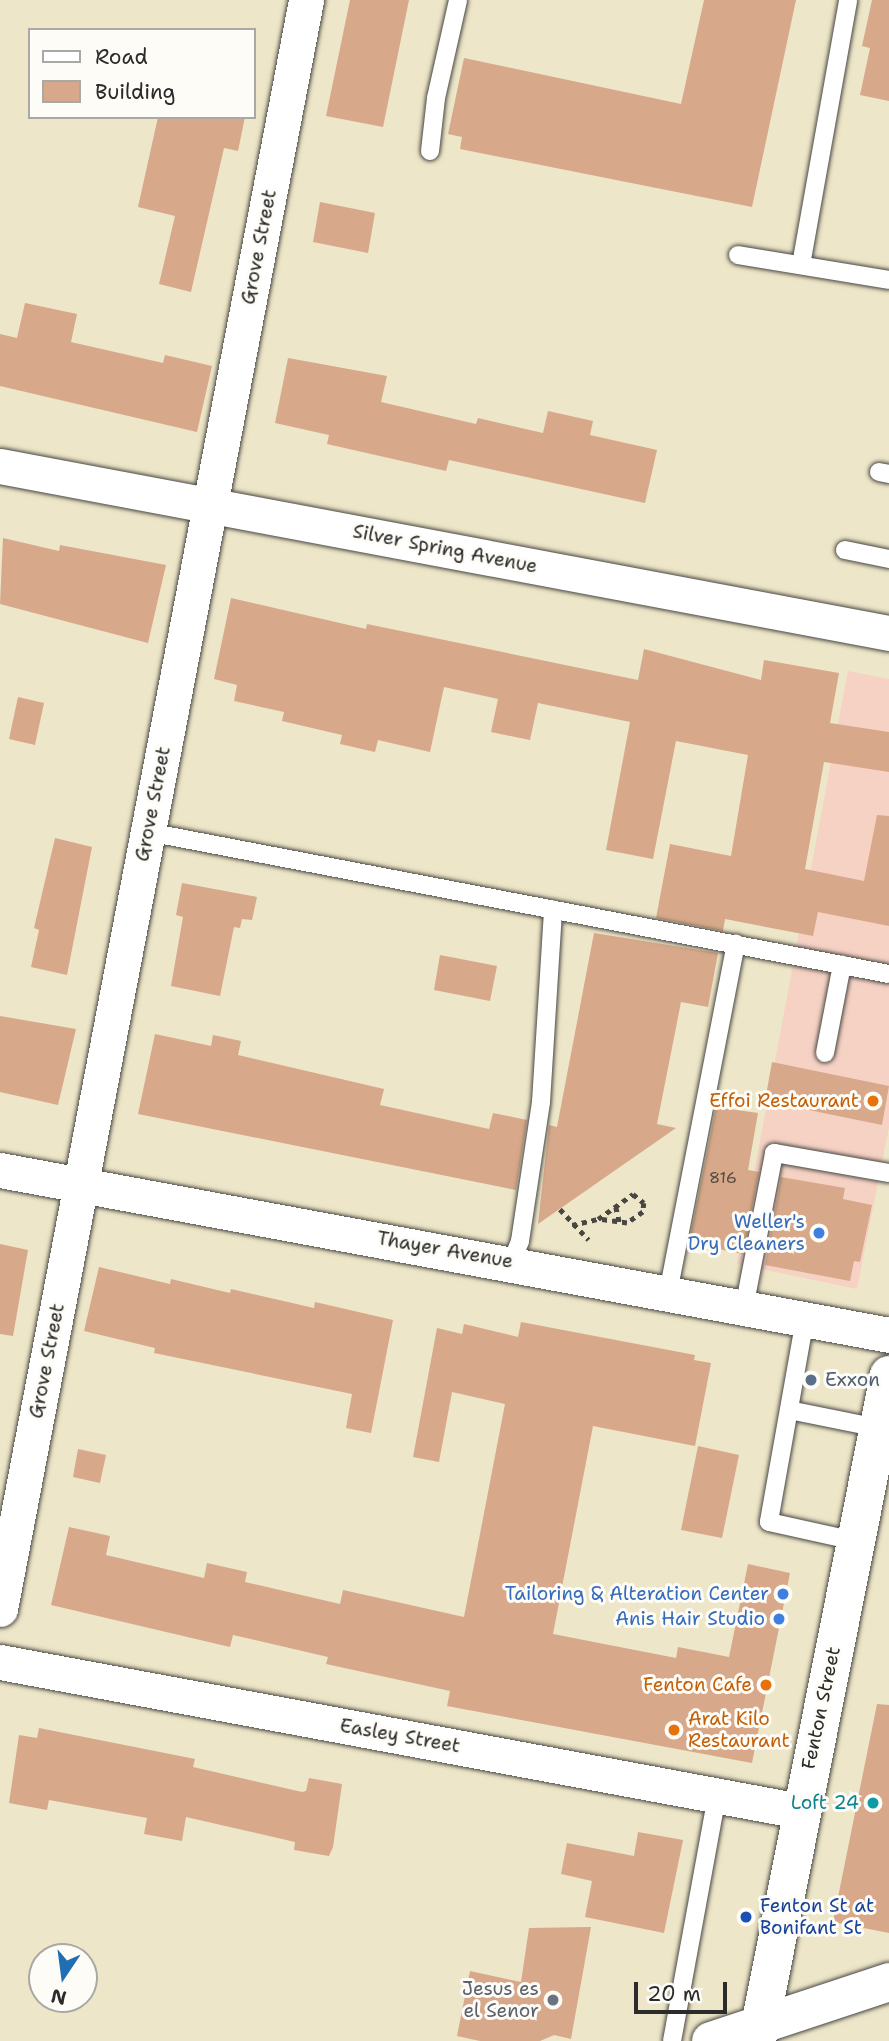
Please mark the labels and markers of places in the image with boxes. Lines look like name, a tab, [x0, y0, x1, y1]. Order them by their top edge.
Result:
place label: Effoi Restaurant	[709, 1090, 859, 1112]
marker: Effoi Restaurant	[865, 1093, 881, 1109]
place label: Weller's Dry Cleaners	[688, 1211, 805, 1255]
marker: Weller's Dry Cleaners	[811, 1225, 827, 1241]
place label: Exxon	[825, 1369, 880, 1391]
marker: Exxon	[803, 1372, 819, 1388]
place label: Tailoring & Alteration Center	[505, 1583, 769, 1605]
marker: Tailoring & Alteration Center	[775, 1586, 791, 1602]
place label: Anis Hair Studio	[615, 1608, 765, 1630]
marker: Anis Hair Studio	[771, 1611, 787, 1627]
place label: Fenton Cafe	[643, 1674, 752, 1696]
marker: Fenton Cafe	[758, 1677, 774, 1693]
place label: Arat Kilo Restaurant	[688, 1708, 790, 1752]
marker: Arat Kilo Restaurant	[666, 1722, 682, 1738]
place label: Loft 24	[791, 1792, 859, 1814]
marker: Loft 24	[865, 1795, 881, 1811]
place label: Fenton St at Bonifant St	[760, 1895, 874, 1939]
marker: Fenton St at Bonifant St	[738, 1909, 754, 1925]
place label: Jesus es el Senor	[462, 1978, 539, 2022]
marker: Jesus es el Senor	[545, 1992, 561, 2008]

